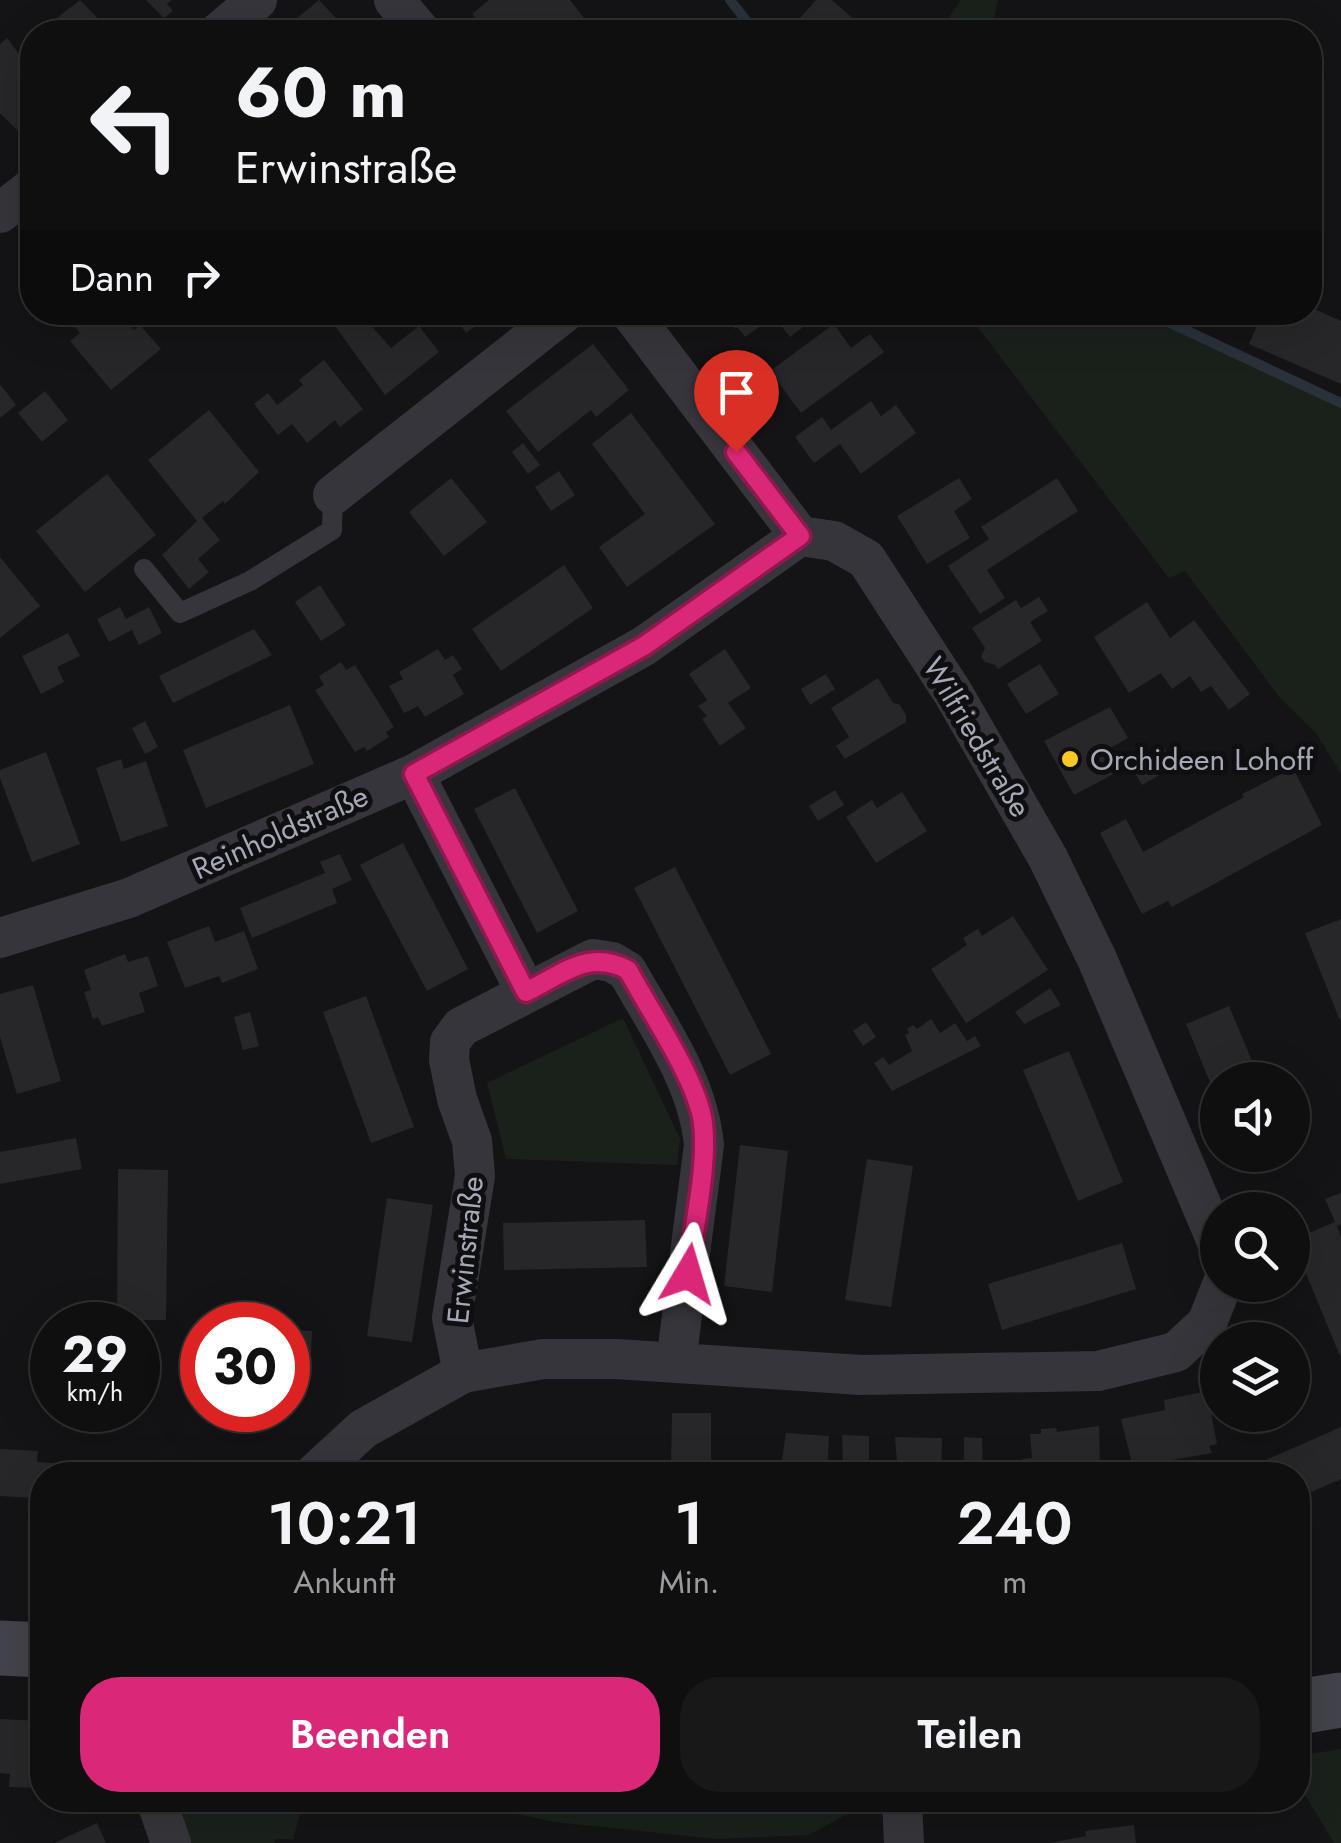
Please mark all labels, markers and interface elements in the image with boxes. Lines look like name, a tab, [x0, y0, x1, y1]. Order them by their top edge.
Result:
text: 60 m	[235, 42, 407, 143]
icon: left	[70, 60, 200, 190]
text: Erwinstraße	[235, 135, 457, 200]
text: Dann	[70, 250, 154, 305]
icon: right	[174, 250, 229, 305]
pin	[694, 350, 779, 453]
icon: arrive	[709, 365, 764, 420]
street label: Wilfriedstraße	[912, 649, 1042, 825]
place label: Orchideen Lohoff	[1090, 738, 1315, 781]
marker: Orchideen Lohoff	[1059, 748, 1081, 770]
street label: Reinholdstraße	[185, 774, 375, 890]
map controls	[1200, 1062, 1310, 1432]
button: sound	[1200, 1062, 1310, 1172]
street label: Erwinstraße	[436, 1174, 494, 1326]
button: search	[1200, 1192, 1310, 1302]
position arrow	[636, 1222, 740, 1326]
speed limit sign: 30	[180, 1302, 310, 1432]
text: 29	[62, 1318, 128, 1391]
button: layers	[1200, 1322, 1310, 1432]
text: km/h	[67, 1374, 123, 1410]
text: 10:21	[267, 1480, 421, 1567]
text: 1	[674, 1480, 704, 1567]
text: 240	[957, 1480, 1073, 1567]
text: Ankunft	[293, 1559, 395, 1605]
text: Min.	[659, 1559, 719, 1605]
text: m	[1002, 1559, 1027, 1605]
button: Beenden	[80, 1677, 660, 1792]
button: Teilen	[680, 1677, 1260, 1792]

